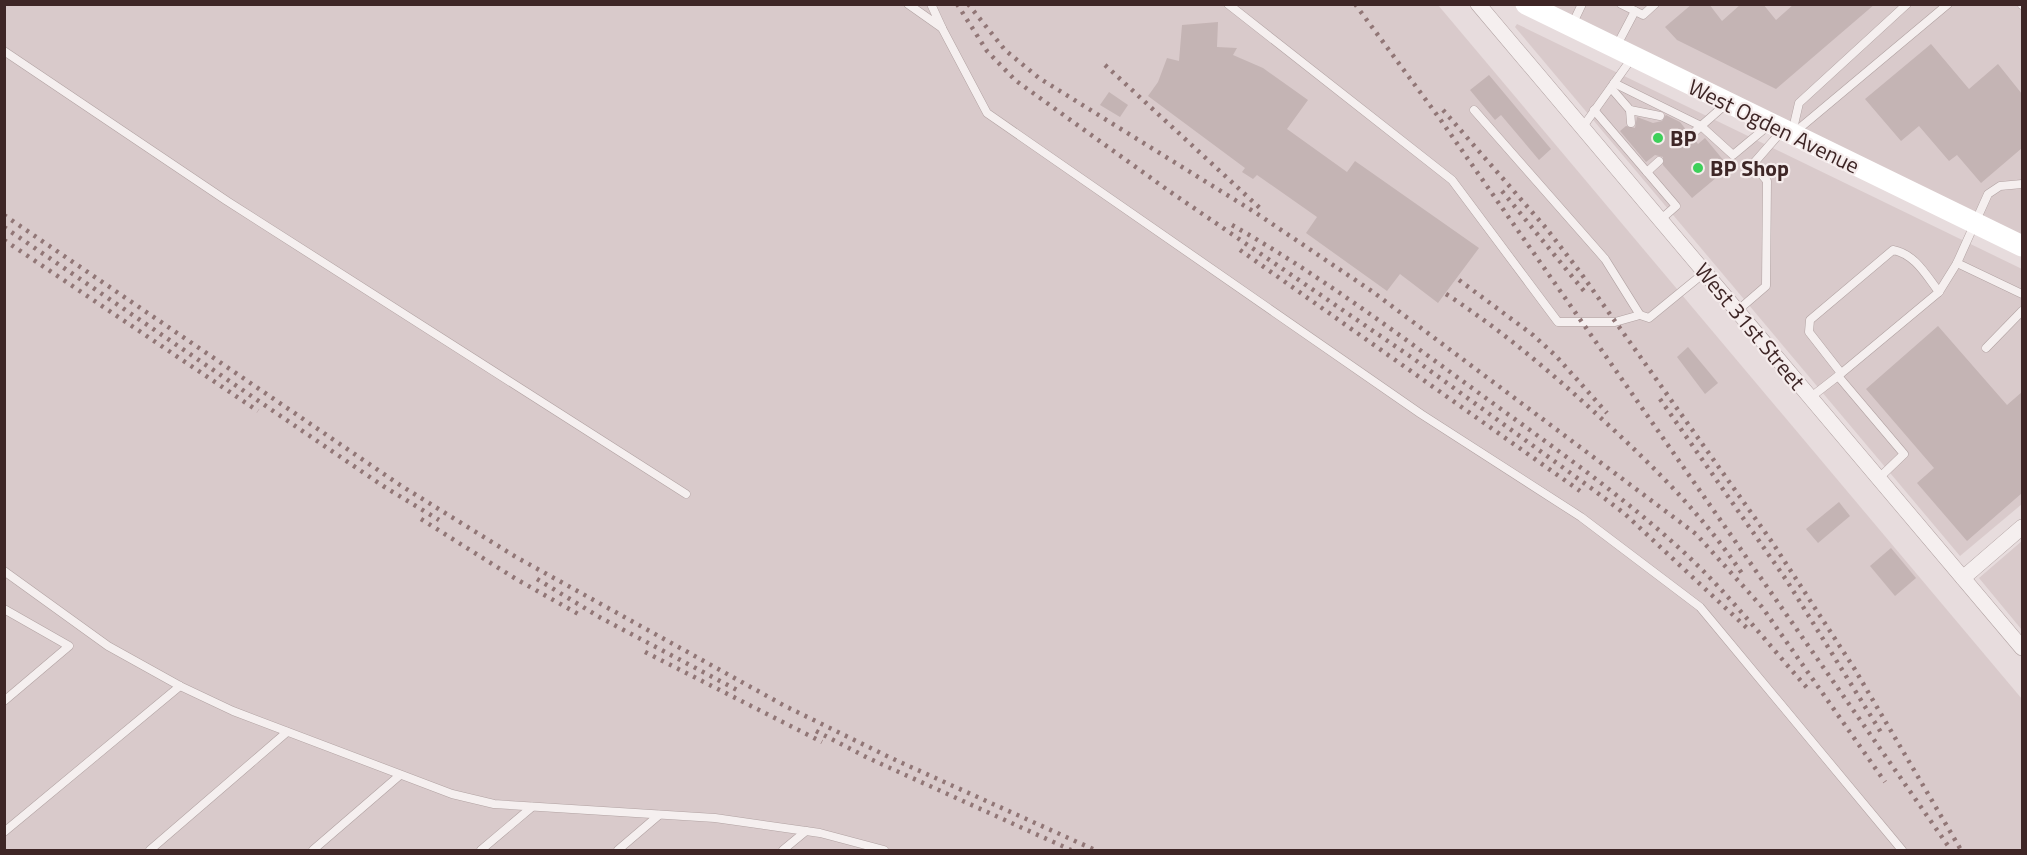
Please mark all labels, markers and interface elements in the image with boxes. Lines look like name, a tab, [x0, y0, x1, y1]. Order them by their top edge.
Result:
street label: West Ogden Avenue	[1683, 70, 1865, 182]
place label: BP	[1670, 121, 1696, 155]
marker: BP	[1651, 131, 1665, 145]
place label: BP Shop	[1710, 151, 1789, 185]
marker: BP Shop	[1691, 161, 1705, 175]
street label: West 31st Street	[1686, 255, 1814, 397]

